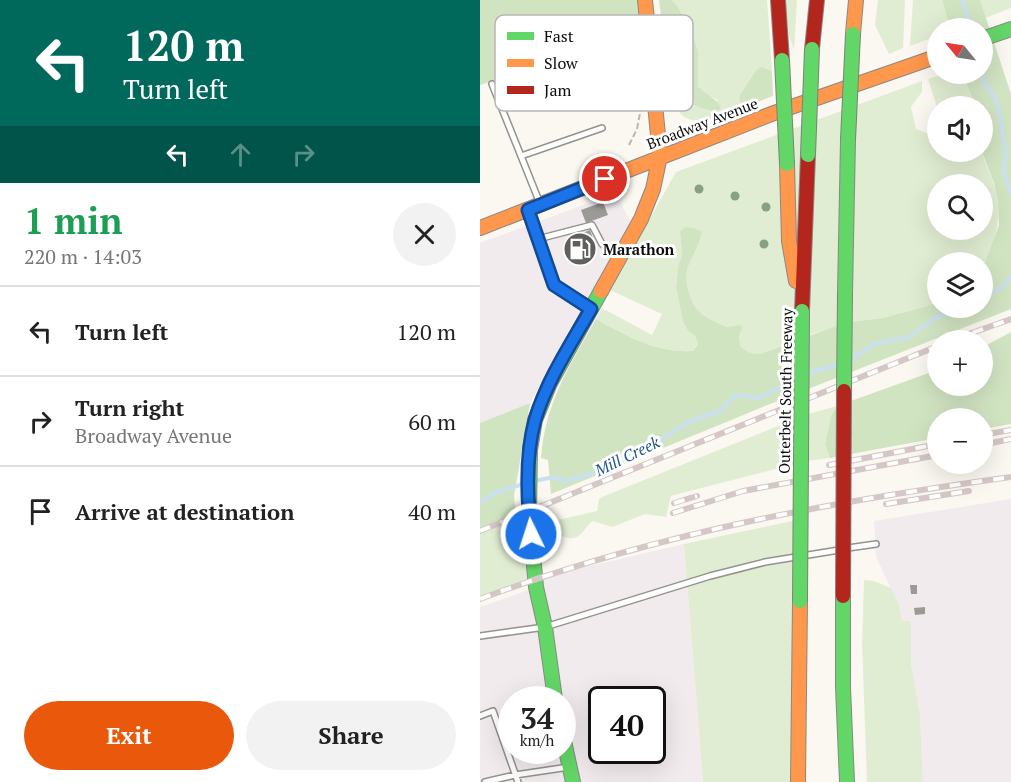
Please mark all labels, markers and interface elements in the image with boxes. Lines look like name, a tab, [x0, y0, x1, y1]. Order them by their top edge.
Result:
legend	[495, 15, 693, 111]
text: 120 m	[123, 17, 244, 73]
north arrow	[927, 18, 993, 84]
map controls	[927, 18, 993, 474]
icon: left	[24, 24, 102, 102]
text: Fast	[544, 25, 574, 47]
text: Slow	[544, 52, 578, 74]
text: Turn left	[123, 71, 228, 107]
text: Jam	[544, 79, 572, 101]
street label: Broadway Avenue	[643, 93, 761, 153]
button: sound	[927, 96, 993, 162]
icon: left	[161, 138, 194, 171]
icon: ahead	[224, 138, 257, 171]
icon: right	[287, 138, 320, 171]
pin	[579, 153, 630, 204]
icon: arrive	[588, 162, 621, 195]
button: search	[927, 174, 993, 240]
text: 1 min	[24, 197, 122, 244]
button: close	[393, 203, 456, 266]
fuel station icon: Marathon	[562, 231, 598, 267]
place label: Marathon	[603, 239, 675, 259]
text: 220 m · 14:03	[24, 243, 142, 270]
button: layers	[927, 252, 993, 318]
street label: Outerbelt South Freeway	[774, 307, 796, 474]
icon: left	[24, 315, 57, 348]
text: Turn left	[75, 317, 168, 346]
text: 120 m	[396, 317, 456, 346]
button: +	[927, 330, 993, 396]
text: Turn right	[75, 393, 184, 422]
icon: right	[24, 405, 57, 438]
text: 60 m	[408, 407, 456, 436]
button: −	[927, 408, 993, 474]
text: Broadway Avenue	[75, 422, 232, 449]
water label: Mill Creek	[590, 431, 663, 482]
icon: arrive	[24, 495, 57, 528]
text: Arrive at destination	[75, 497, 294, 526]
text: 40 m	[408, 497, 456, 526]
position arrow	[499, 502, 563, 566]
speed limit sign: 40	[588, 686, 666, 764]
text: 34	[520, 698, 554, 738]
button: Exit	[24, 701, 234, 770]
button: Share	[246, 701, 456, 770]
text: km/h	[520, 730, 554, 750]

